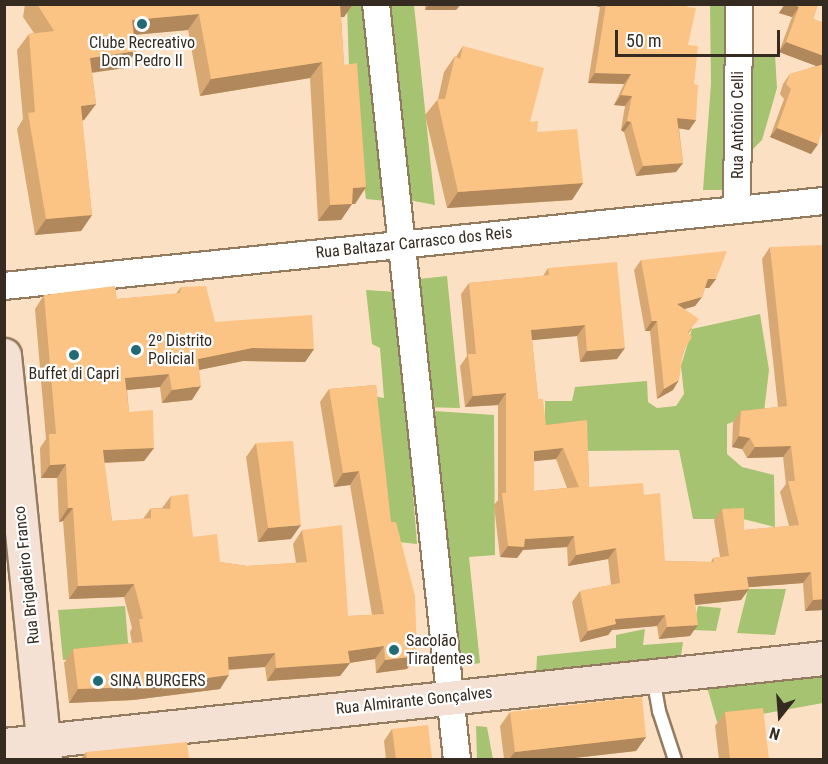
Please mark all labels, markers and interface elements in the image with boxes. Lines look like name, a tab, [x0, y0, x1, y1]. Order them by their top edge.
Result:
marker: Clube Recreativo Dom Pedro II	[135, 17, 149, 31]
scale bar	[618, 18, 783, 56]
text: 50 m	[626, 30, 661, 51]
place label: Clube Recreativo Dom Pedro II	[89, 33, 195, 71]
street label: Rua Antônio Celli	[728, 71, 748, 179]
street label: Rua Baltazar Carrasco dos Reis	[315, 223, 513, 263]
place label: 2º Distrito Policial	[148, 331, 212, 369]
marker: 2º Distrito Policial	[129, 343, 143, 357]
marker: Buffet di Capri	[67, 348, 81, 362]
place label: Buffet di Capri	[29, 364, 119, 384]
street label: Rua Brigadeiro Franco	[10, 505, 44, 645]
place label: Sacolão Tiradentes	[406, 631, 473, 669]
marker: Sacolão Tiradentes	[387, 643, 401, 657]
place label: SINA BURGERS	[110, 671, 206, 691]
marker: SINA BURGERS	[91, 674, 105, 688]
street label: Rua Almirante Gonçalves	[335, 683, 493, 719]
north arrow	[750, 686, 810, 746]
text: N	[767, 723, 782, 744]

